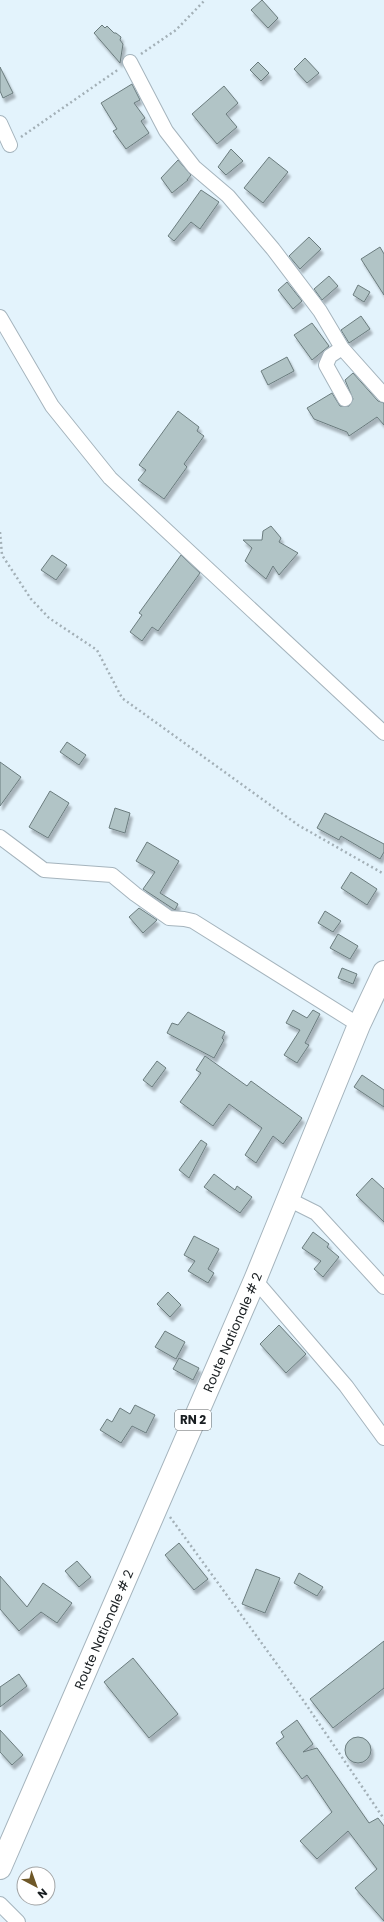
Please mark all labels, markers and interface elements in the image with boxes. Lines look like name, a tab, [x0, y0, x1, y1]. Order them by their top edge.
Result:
street label: Route Nationale # 2	[198, 1270, 267, 1395]
road number: RN 2	[175, 1410, 211, 1430]
street label: Route Nationale # 2	[70, 1567, 138, 1693]
north arrow	[16, 1866, 56, 1906]
text: N	[34, 1885, 51, 1902]

